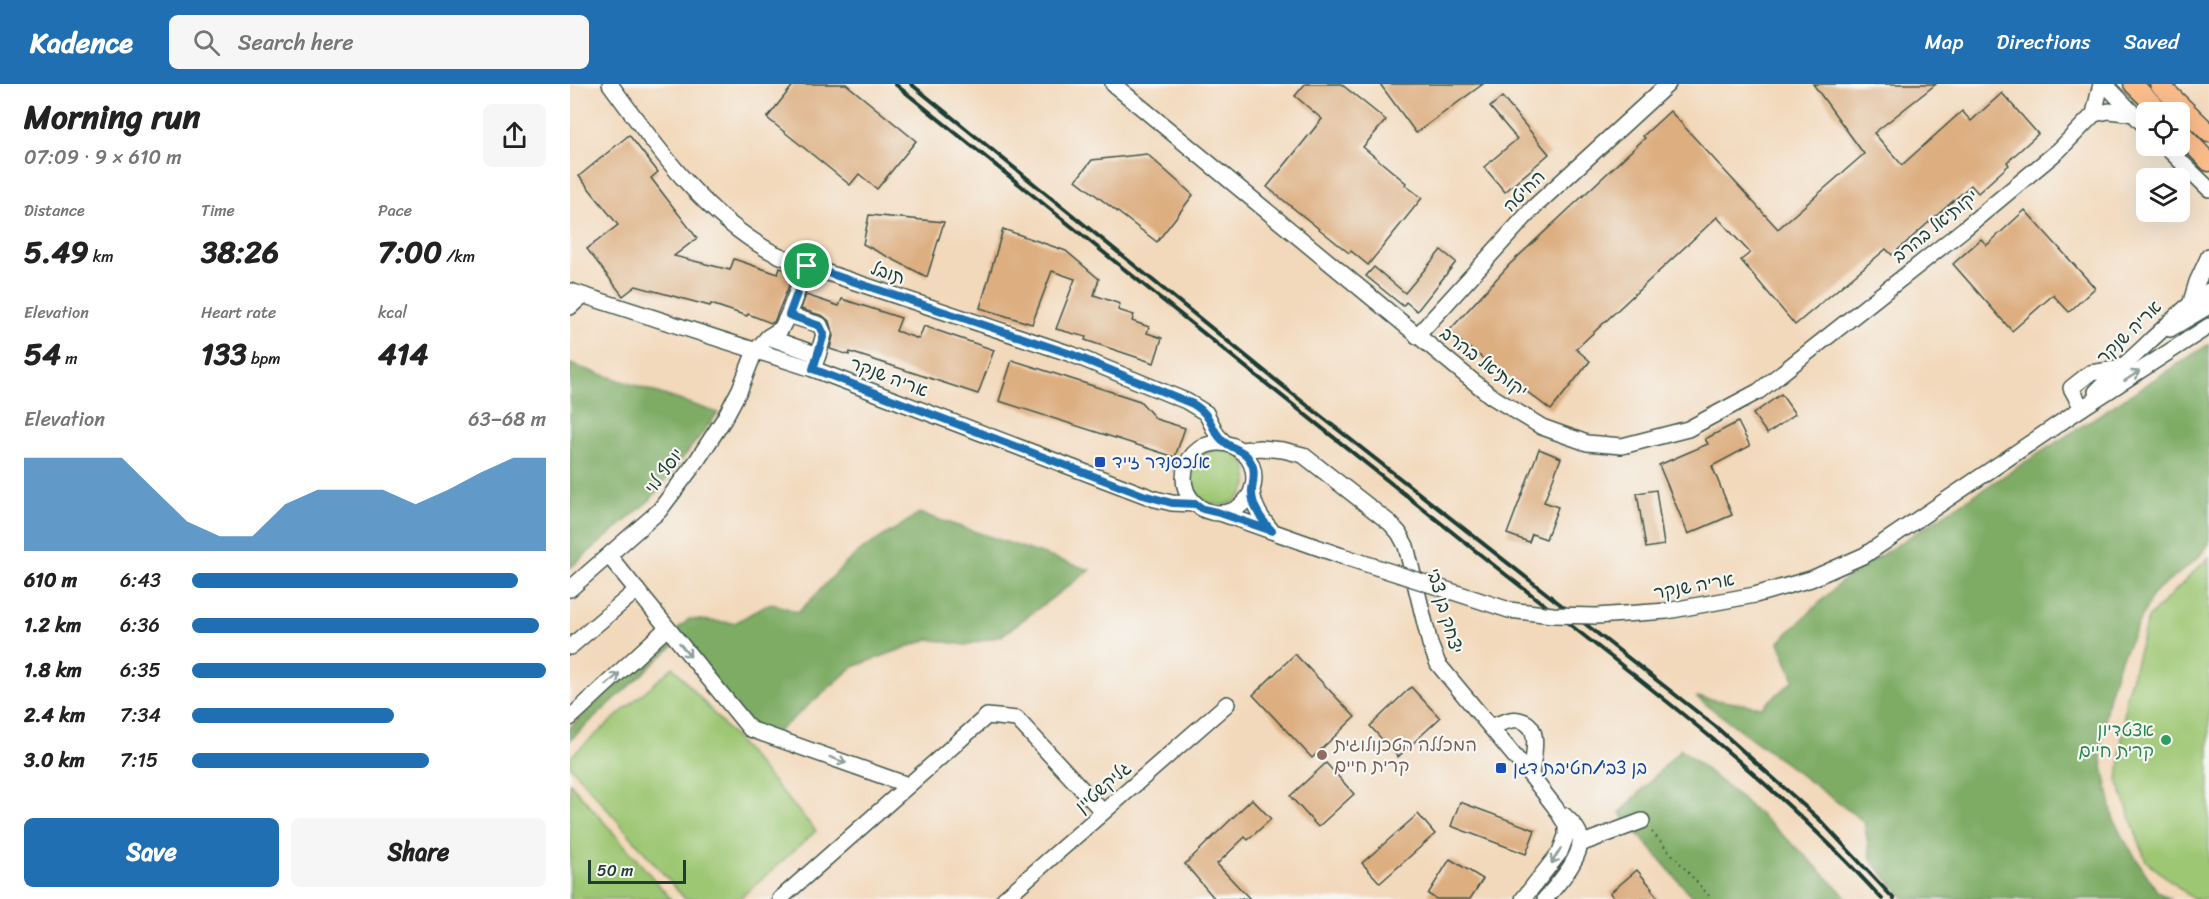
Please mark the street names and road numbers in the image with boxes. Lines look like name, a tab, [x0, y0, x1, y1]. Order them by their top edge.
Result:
street label: החיטה	[1495, 162, 1553, 220]
street label: יקותיאל בהרב	[1885, 181, 1985, 271]
street label: תובל	[866, 252, 910, 294]
street label: אריה שנקר	[2088, 292, 2170, 372]
street label: יקותיאל בהרב	[1433, 318, 1535, 406]
street label: אריה שנקר	[845, 347, 933, 407]
street label: יוסף לוי	[636, 441, 692, 501]
street label: אריה שנקר	[1651, 563, 1737, 609]
street label: יצחק בן צבי	[1418, 565, 1472, 657]
street label: גליקשטיין	[1067, 753, 1139, 821]

